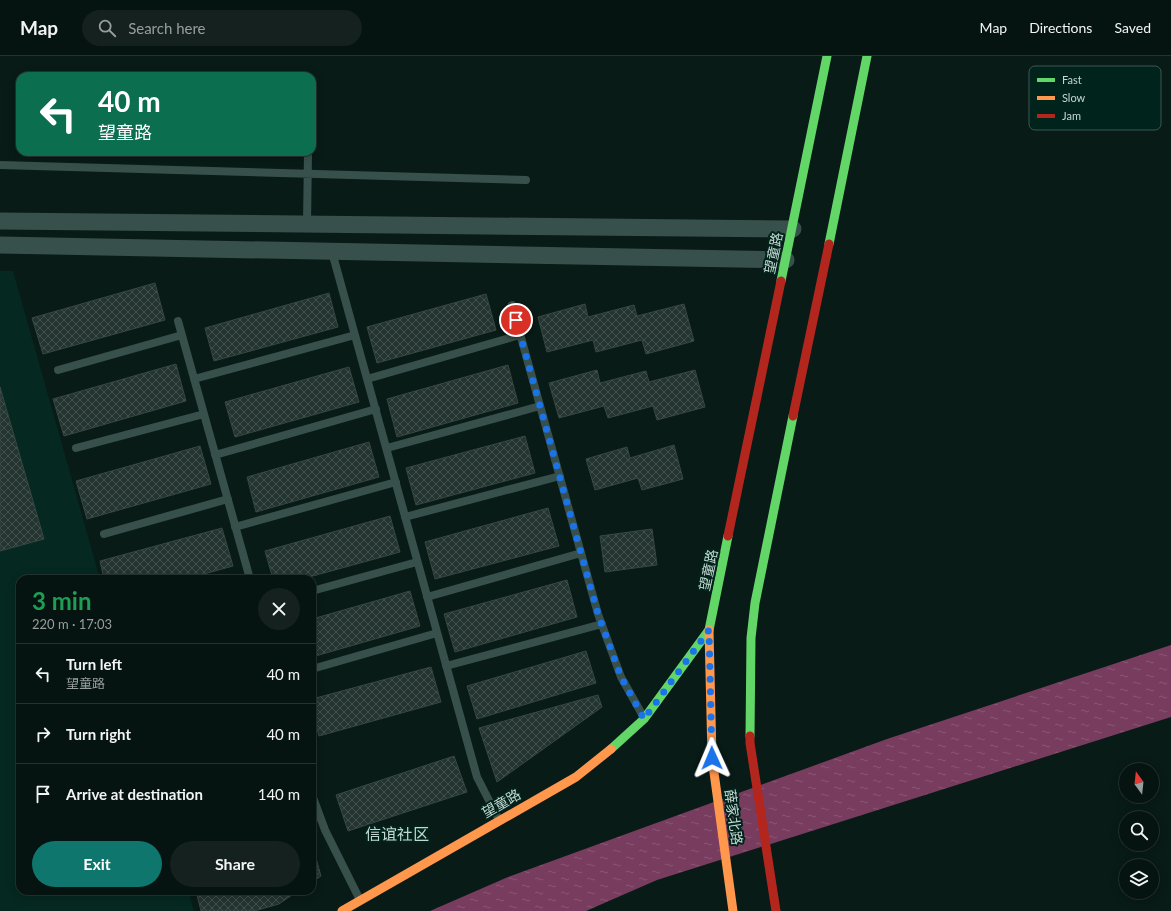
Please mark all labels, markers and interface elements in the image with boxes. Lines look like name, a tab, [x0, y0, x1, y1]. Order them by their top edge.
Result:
search box	[82, 10, 362, 46]
text: Map	[20, 16, 58, 39]
icon: search	[96, 17, 118, 39]
text: Search here	[128, 19, 206, 37]
text: Map	[980, 19, 1007, 36]
text: Directions	[1029, 19, 1092, 36]
text: Saved	[1114, 19, 1151, 36]
legend	[1029, 66, 1161, 130]
text: Fast	[1062, 73, 1082, 86]
text: 40 m	[98, 84, 161, 118]
icon: left	[32, 88, 84, 140]
text: Slow	[1062, 91, 1086, 104]
text: Jam	[1062, 109, 1081, 122]
text: 望童路	[98, 121, 152, 143]
street label: 望童路	[760, 231, 786, 275]
pin	[499, 303, 533, 337]
icon: arrive	[505, 309, 527, 331]
street label: 望童路	[695, 548, 721, 592]
text: 3 min	[32, 586, 92, 615]
button: close	[258, 588, 300, 630]
text: 220 m · 17:03	[32, 616, 112, 632]
text: Turn left	[66, 655, 122, 673]
icon: left	[32, 663, 54, 685]
text: 40 m	[266, 665, 300, 683]
text: 望童路	[66, 675, 105, 691]
icon: right	[32, 723, 54, 745]
text: Turn right	[66, 725, 131, 743]
text: 40 m	[266, 725, 300, 743]
position arrow	[691, 737, 733, 779]
north arrow	[1119, 763, 1159, 803]
map controls	[1119, 763, 1159, 899]
icon: arrive	[32, 783, 54, 805]
text: Arrive at destination	[66, 785, 203, 803]
text: 140 m	[258, 785, 300, 803]
street label: 望童路	[479, 785, 523, 821]
street label: 薛家北路	[722, 788, 746, 846]
button: search	[1119, 811, 1159, 851]
district label: 信谊社区	[365, 824, 429, 843]
button: Exit	[32, 841, 162, 887]
button: Share	[170, 841, 300, 887]
button: layers	[1119, 859, 1159, 899]

